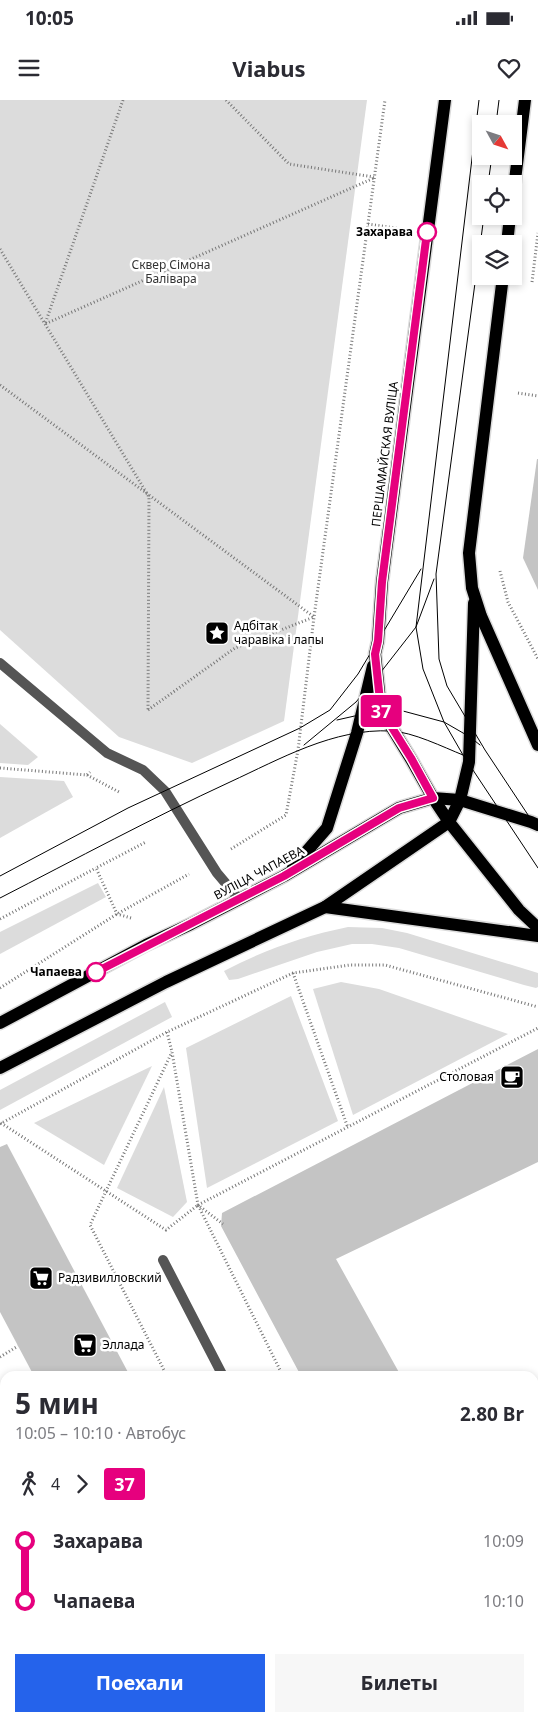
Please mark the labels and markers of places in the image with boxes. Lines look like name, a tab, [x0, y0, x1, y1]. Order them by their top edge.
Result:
marker: Захарава	[417, 222, 437, 242]
place label: Захарава	[356, 223, 413, 240]
place label: Адбітак чаравіка і лапы	[234, 617, 324, 648]
place icon: Адбітак чаравіка і лапы	[204, 620, 230, 646]
marker: Чапаева	[86, 962, 106, 982]
place label: Чапаева	[30, 963, 82, 980]
cafe icon: Столовая	[499, 1064, 525, 1090]
place label: Столовая	[439, 1068, 494, 1085]
supermarket icon: Радзивилловский	[28, 1265, 54, 1291]
place label: Радзивилловский	[58, 1269, 162, 1286]
supermarket icon: Эллада	[72, 1332, 98, 1358]
place label: Эллада	[102, 1336, 144, 1353]

